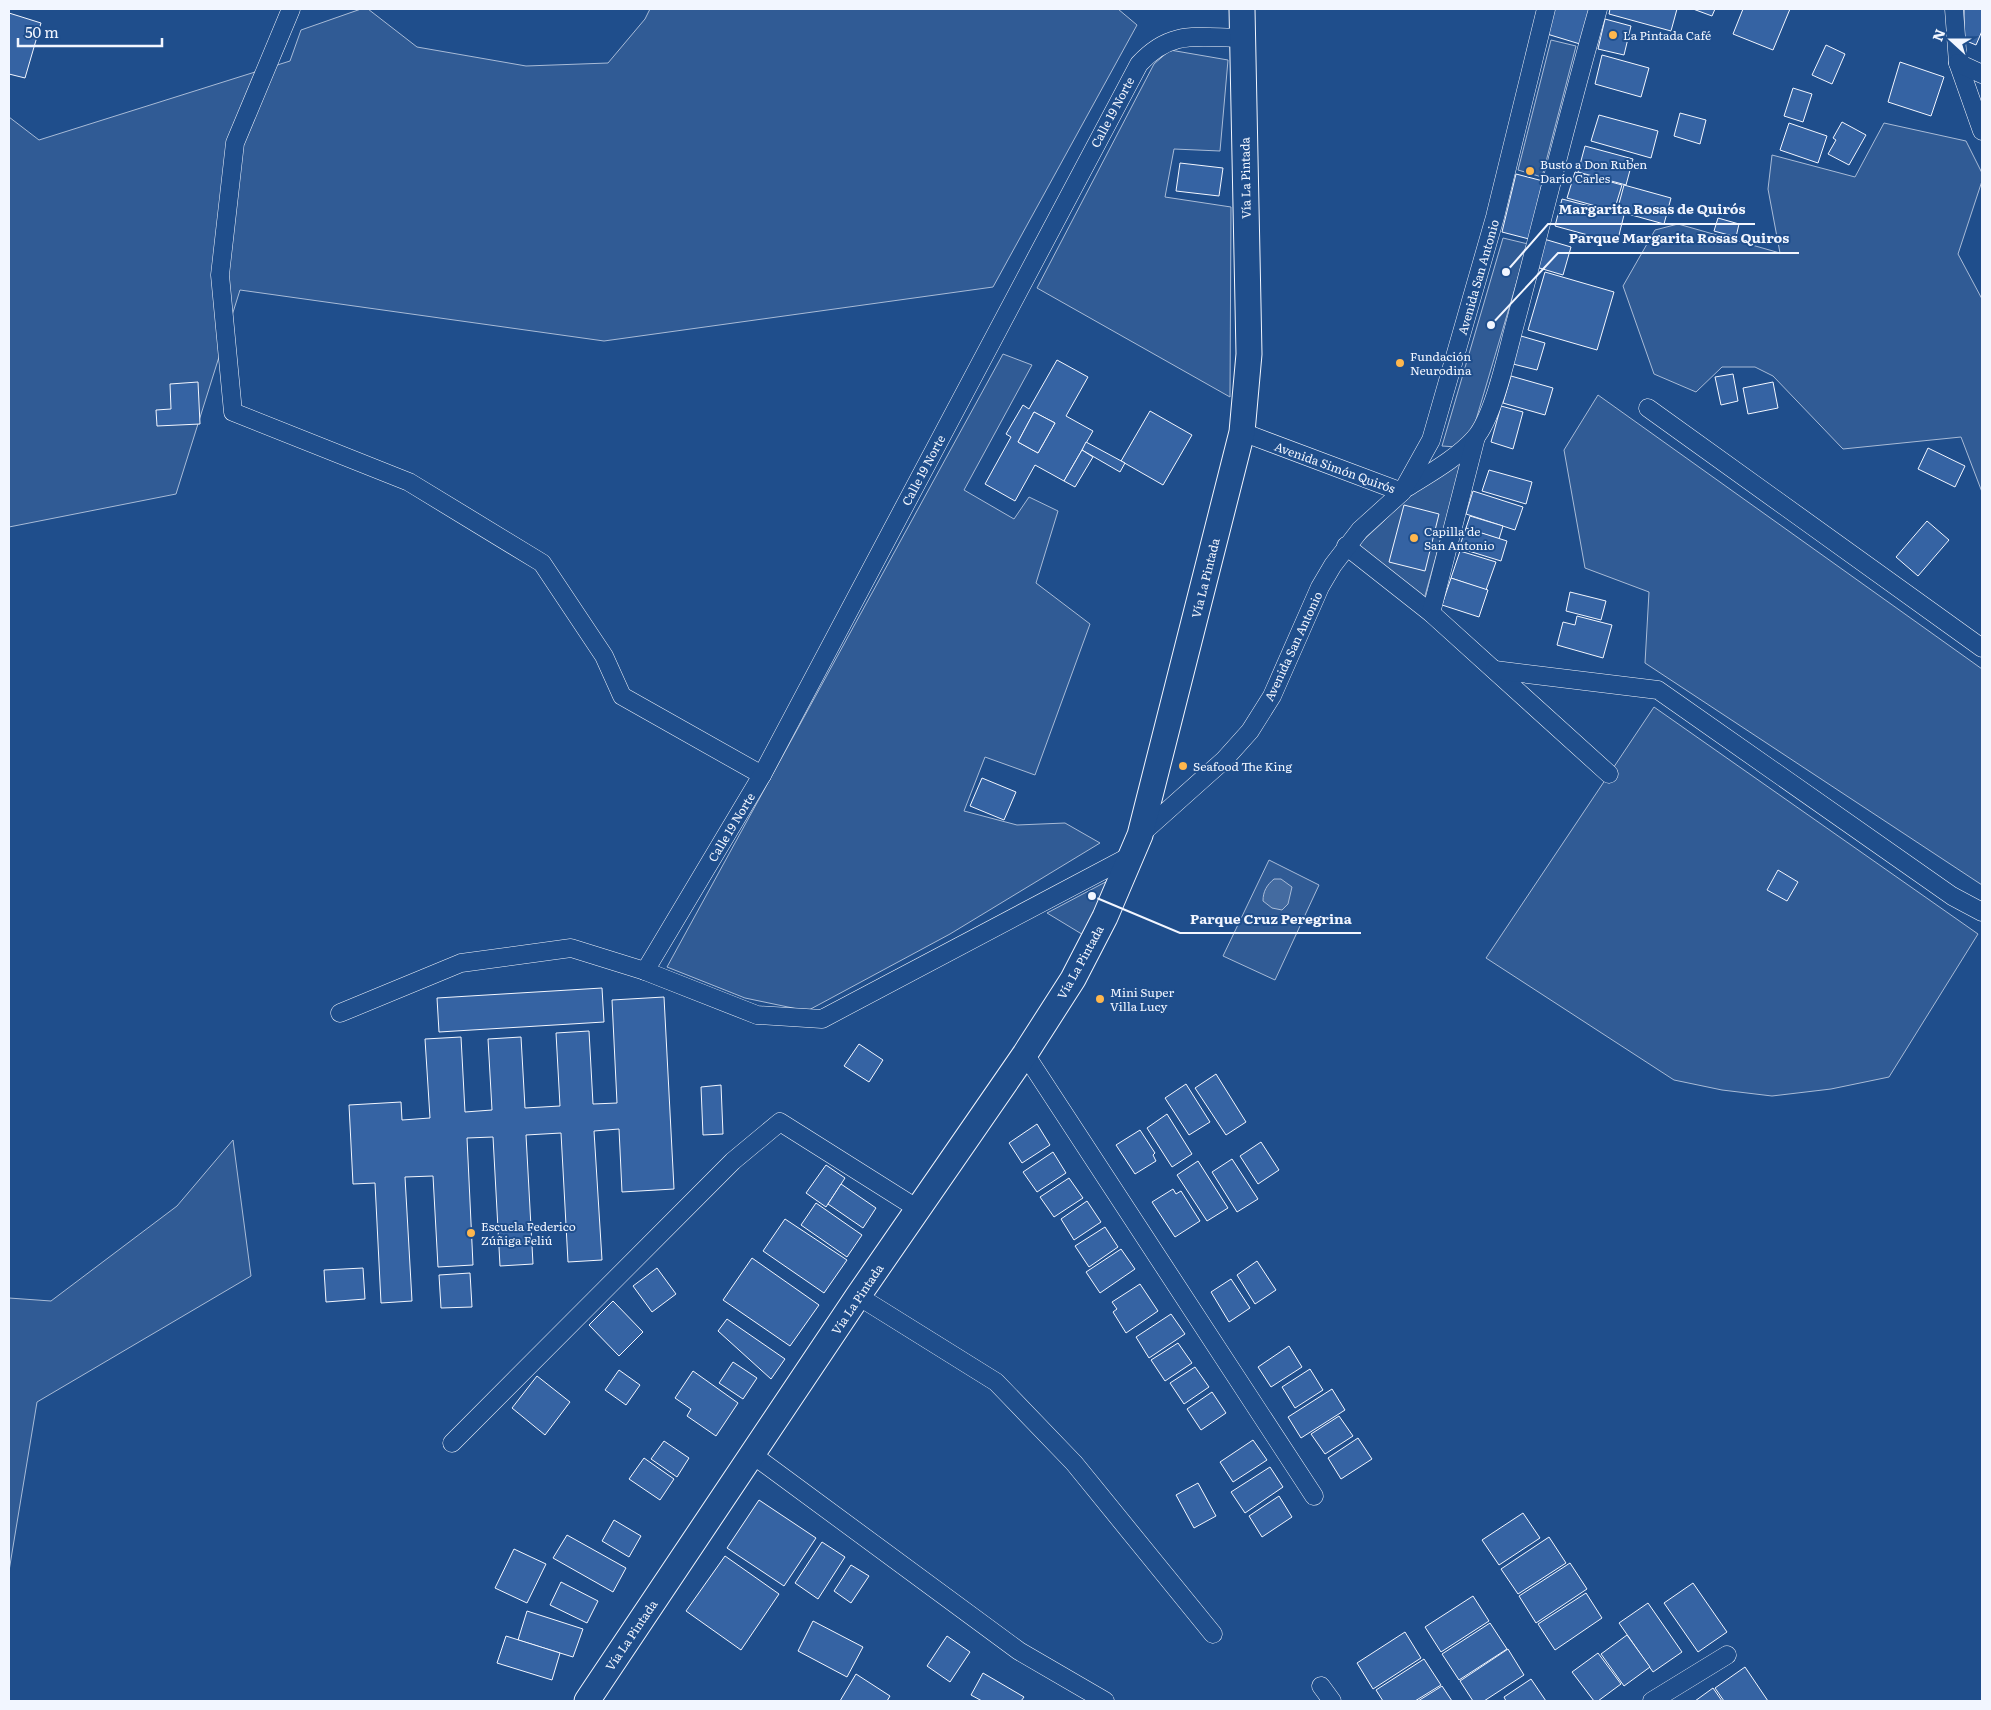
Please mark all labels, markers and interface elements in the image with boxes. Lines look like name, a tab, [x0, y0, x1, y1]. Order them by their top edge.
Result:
scale bar	[18, 15, 161, 47]
north arrow	[1926, 15, 1976, 65]
text: 50 m	[25, 20, 59, 43]
place label: La Pintada Café	[1623, 26, 1711, 44]
text: N	[1926, 26, 1949, 44]
marker: La Pintada Café	[1607, 29, 1619, 41]
street label: Calle 19 Norte	[1086, 73, 1138, 151]
street label: Vía La Pintada	[1235, 136, 1255, 219]
place label: Busto a Don Ruben Darío Carles	[1540, 155, 1647, 187]
marker: Busto a Don Ruben Darío Carles	[1524, 165, 1536, 177]
callout: Margarita Rosas de Quirós	[1548, 195, 1755, 224]
text: Margarita Rosas de Quirós	[1559, 198, 1745, 218]
street label: Avenida San Antonio	[1453, 217, 1503, 337]
callout: Parque Margarita Rosas Quiros	[1558, 224, 1799, 253]
text: Parque Margarita Rosas Quiros	[1569, 227, 1789, 247]
place label: Fundación Neurodina	[1410, 347, 1472, 379]
marker: Fundación Neurodina	[1394, 357, 1406, 369]
street label: Calle 19 Norte	[897, 431, 949, 509]
street label: Avenida Simón Quirós	[1272, 437, 1398, 497]
place label: Capilla de San Antonio	[1424, 522, 1495, 554]
marker: Capilla de San Antonio	[1408, 532, 1420, 544]
street label: Vía La Pintada	[1186, 536, 1224, 620]
street label: Avenida San Antonio	[1260, 588, 1326, 704]
place label: Seafood The King	[1193, 757, 1293, 775]
marker: Seafood The King	[1177, 760, 1189, 772]
street label: Calle 19 Norte	[703, 789, 759, 865]
callout: Parque Cruz Peregrina	[1180, 904, 1361, 933]
text: Parque Cruz Peregrina	[1190, 908, 1353, 928]
street label: Vía La Pintada	[1052, 921, 1108, 1002]
place label: Mini Super Villa Lucy	[1110, 983, 1174, 1015]
marker: Mini Super Villa Lucy	[1094, 993, 1106, 1005]
place label: Escuela Federico Zúñiga Feliú	[481, 1217, 576, 1249]
marker: Escuela Federico Zúñiga Feliú	[465, 1227, 477, 1239]
street label: Vía La Pintada	[827, 1260, 888, 1338]
street label: Vía La Pintada	[601, 1596, 662, 1674]

